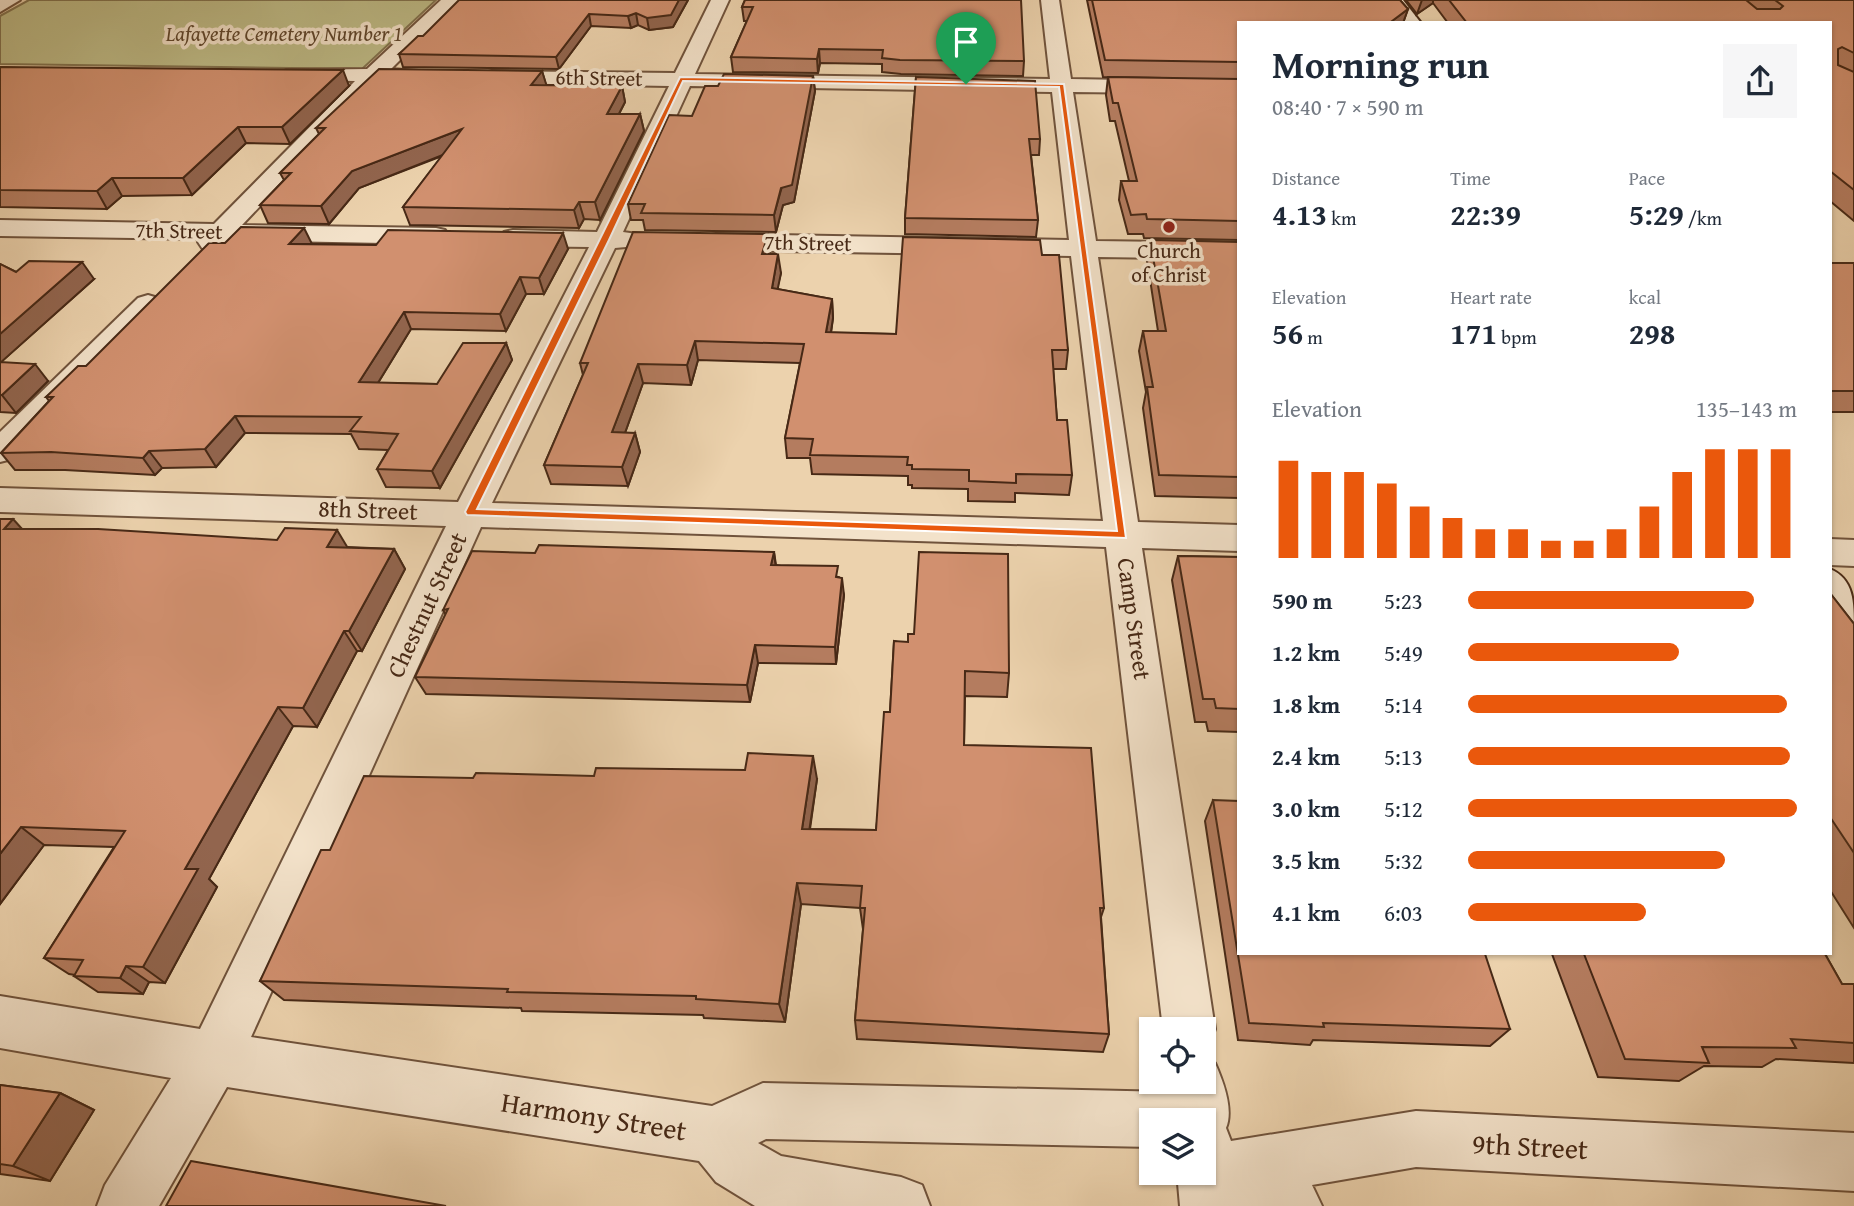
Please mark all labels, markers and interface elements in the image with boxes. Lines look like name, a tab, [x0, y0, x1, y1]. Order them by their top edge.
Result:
pin	[936, 12.0, 996, 84]
park label: Lafayette Cemetery Number 1	[165, 18, 402, 49]
icon: arrive	[947, 23, 985, 61]
text: Morning run	[1272, 36, 1489, 92]
button: share	[1723, 44, 1797, 118]
street label: 6th Street	[555, 61, 643, 94]
text: 08:40 · 7 × 590 m	[1272, 90, 1424, 123]
text: Distance	[1272, 164, 1340, 192]
text: Time	[1450, 164, 1491, 192]
text: Pace	[1629, 164, 1665, 192]
text: 4.13	[1272, 192, 1327, 236]
text: 22:39	[1450, 192, 1521, 236]
text: 5:29	[1629, 192, 1684, 236]
text: km	[1327, 204, 1356, 232]
text: /km	[1684, 204, 1722, 232]
street label: 7th Street	[135, 214, 223, 247]
marker: Church of Christ	[1161, 219, 1177, 235]
street label: 7th Street	[764, 226, 852, 259]
place label: Church of Christ	[1131, 235, 1207, 290]
text: Elevation	[1272, 283, 1346, 311]
text: Heart rate	[1450, 283, 1532, 311]
text: kcal	[1629, 283, 1661, 311]
text: 56	[1272, 311, 1303, 355]
text: 171	[1450, 311, 1497, 355]
text: 298	[1629, 311, 1675, 355]
text: m	[1303, 323, 1323, 351]
text: bpm	[1497, 323, 1537, 351]
text: Elevation	[1272, 392, 1362, 425]
text: 135–143 m	[1696, 392, 1797, 425]
street label: 8th Street	[318, 490, 419, 529]
street label: Chestnut Street	[378, 526, 476, 683]
street label: Camp Street	[1109, 556, 1160, 683]
text: 590 m	[1272, 584, 1333, 617]
text: 5:23	[1384, 584, 1423, 617]
text: 1.2 km	[1272, 636, 1340, 669]
text: 5:49	[1384, 636, 1423, 669]
text: 1.8 km	[1272, 688, 1340, 721]
text: 5:14	[1384, 688, 1423, 721]
text: 2.4 km	[1272, 740, 1340, 773]
text: 5:13	[1384, 740, 1423, 773]
text: 3.0 km	[1272, 792, 1340, 825]
text: 5:12	[1384, 792, 1423, 825]
text: 3.5 km	[1272, 844, 1340, 877]
text: 5:32	[1384, 844, 1423, 877]
text: 4.1 km	[1272, 896, 1340, 929]
text: 6:03	[1384, 896, 1423, 929]
map controls	[1139, 1017, 1216, 1185]
button: locate	[1139, 1017, 1216, 1094]
street label: Harmony Street	[498, 1081, 690, 1150]
button: layers	[1139, 1108, 1216, 1185]
street label: 9th Street	[1471, 1122, 1589, 1169]

